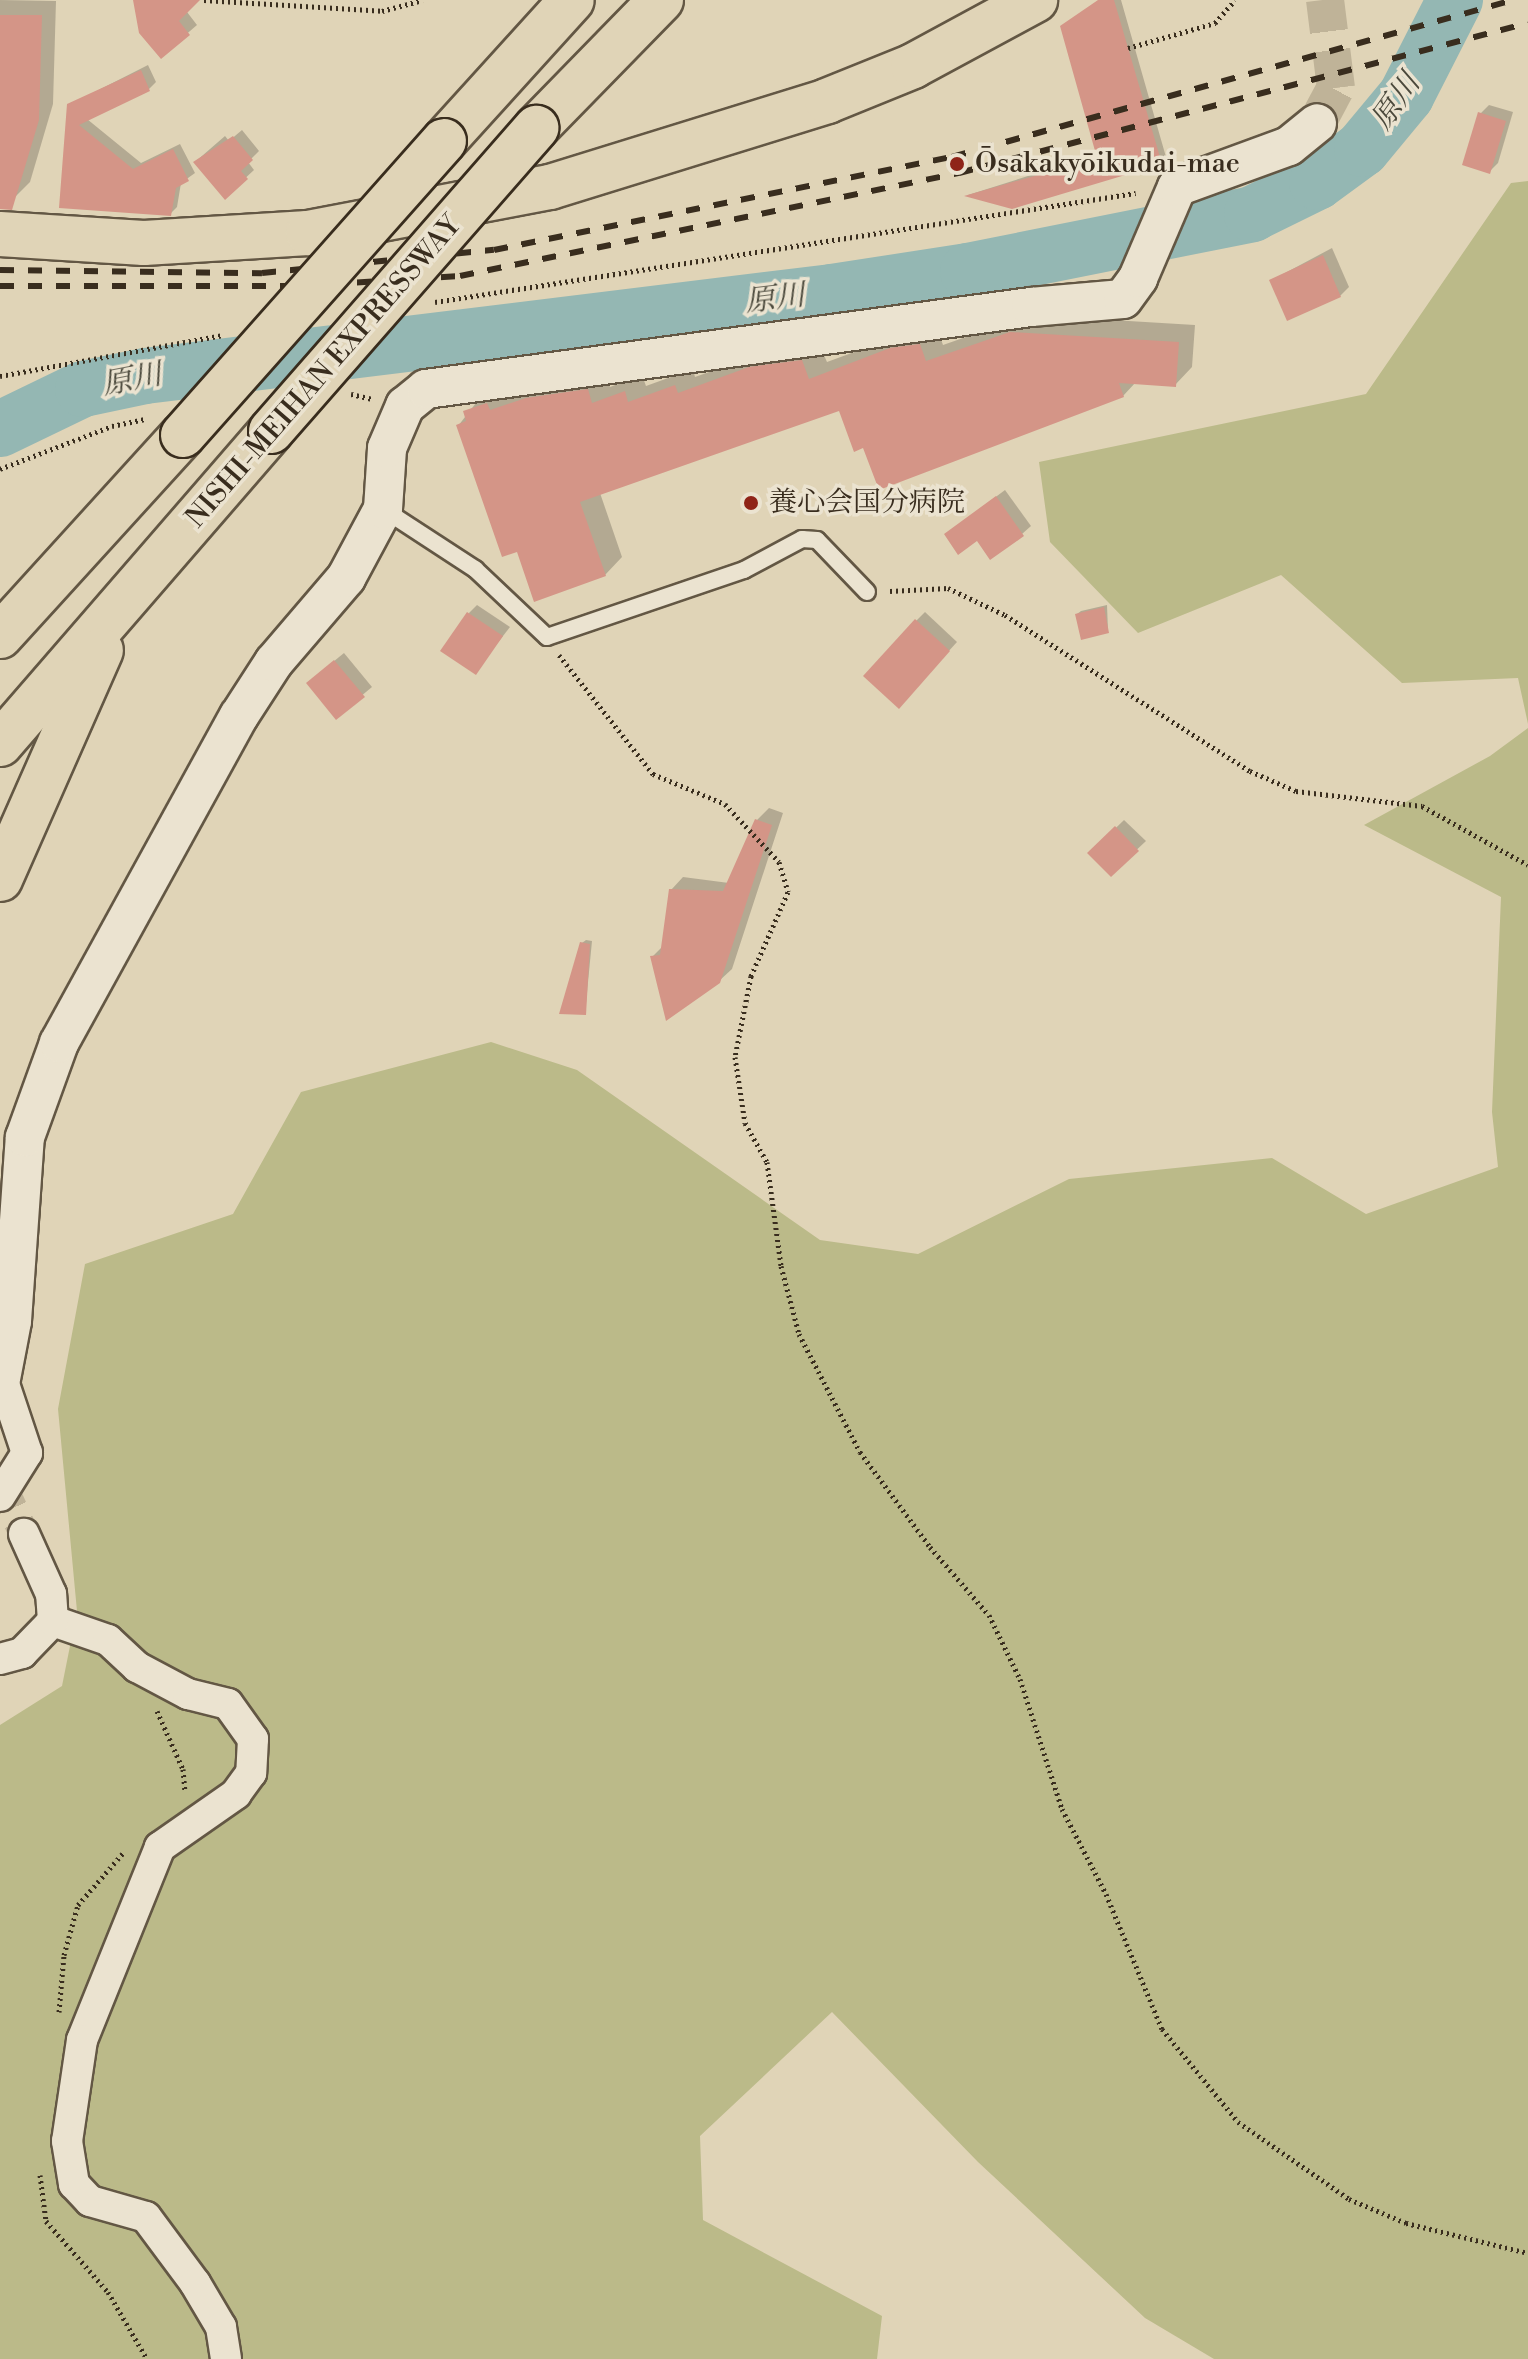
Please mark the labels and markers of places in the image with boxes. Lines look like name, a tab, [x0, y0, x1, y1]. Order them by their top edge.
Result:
place label: Ōsakakyōikudai-mae	[975, 147, 1240, 181]
marker: Ōsakakyōikudai-mae	[946, 153, 968, 175]
place label: 養心会国分病院	[769, 486, 965, 520]
marker: 養心会国分病院	[740, 492, 762, 514]

